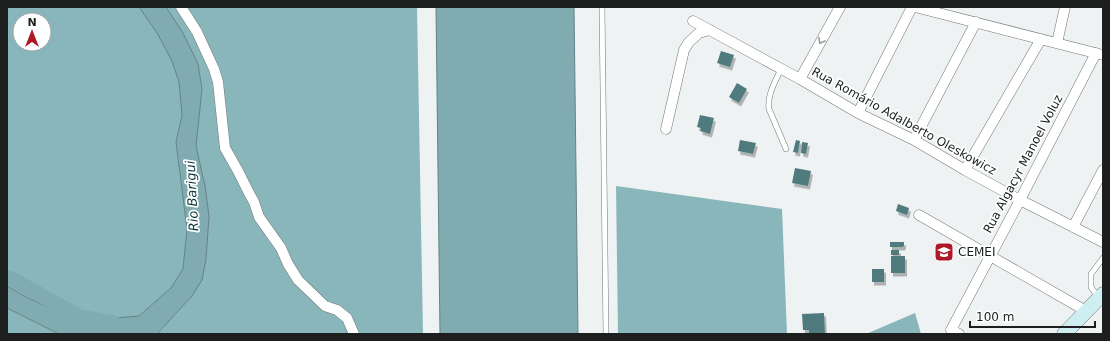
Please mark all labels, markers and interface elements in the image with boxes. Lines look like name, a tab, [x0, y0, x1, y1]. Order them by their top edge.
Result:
north arrow	[12, 12, 52, 52]
text: N	[27, 16, 37, 29]
one-way arrow	[818, 37, 826, 44]
street label: Rua Romário Adalberto Oleskowicz	[809, 64, 999, 178]
street label: Rua Algacyr Manoel Voluz	[981, 92, 1065, 236]
water label: Rio Barigui	[183, 160, 201, 232]
school or university icon: CEMEI	[933, 241, 955, 263]
place label: CEMEI	[958, 245, 995, 259]
scale bar	[970, 303, 1095, 329]
text: 100 m	[976, 310, 1014, 324]

